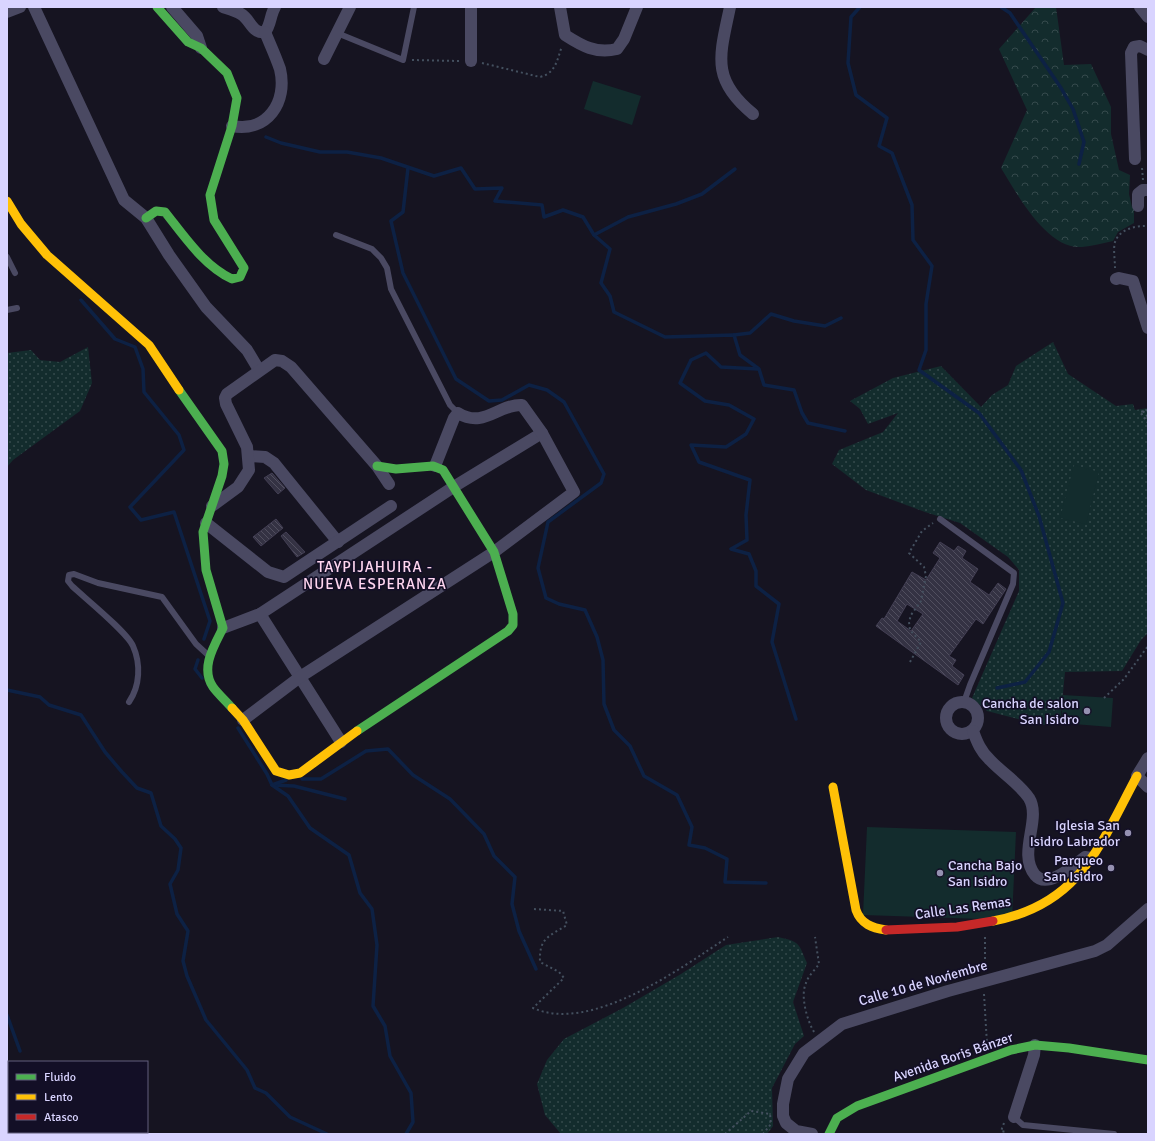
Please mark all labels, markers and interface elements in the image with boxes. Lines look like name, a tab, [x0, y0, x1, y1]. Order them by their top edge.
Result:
district label: TAYPIJAHUIRA - NUEVA ESPERANZA	[303, 558, 447, 593]
place label: Cancha de salon San Isidro	[982, 695, 1079, 728]
marker: Cancha de salon San Isidro	[1082, 706, 1092, 716]
place label: Iglesia San Isidro Labrador	[1030, 817, 1121, 850]
marker: Iglesia San Isidro Labrador	[1123, 828, 1133, 838]
place label: Parqueo San Isidro	[1044, 852, 1103, 885]
place label: Cancha Bajo San Isidro	[948, 857, 1022, 890]
marker: Parqueo San Isidro	[1106, 863, 1116, 873]
marker: Cancha Bajo San Isidro	[935, 868, 945, 878]
street label: Calle Las Remas	[914, 893, 1012, 923]
street label: Calle 10 de Noviembre	[857, 956, 989, 1010]
street label: Avenida Boris Bánzer	[891, 1028, 1016, 1086]
legend	[8, 1061, 148, 1133]
text: Fluido	[44, 1070, 76, 1085]
text: Lento	[44, 1090, 73, 1105]
text: Atasco	[44, 1110, 79, 1125]

